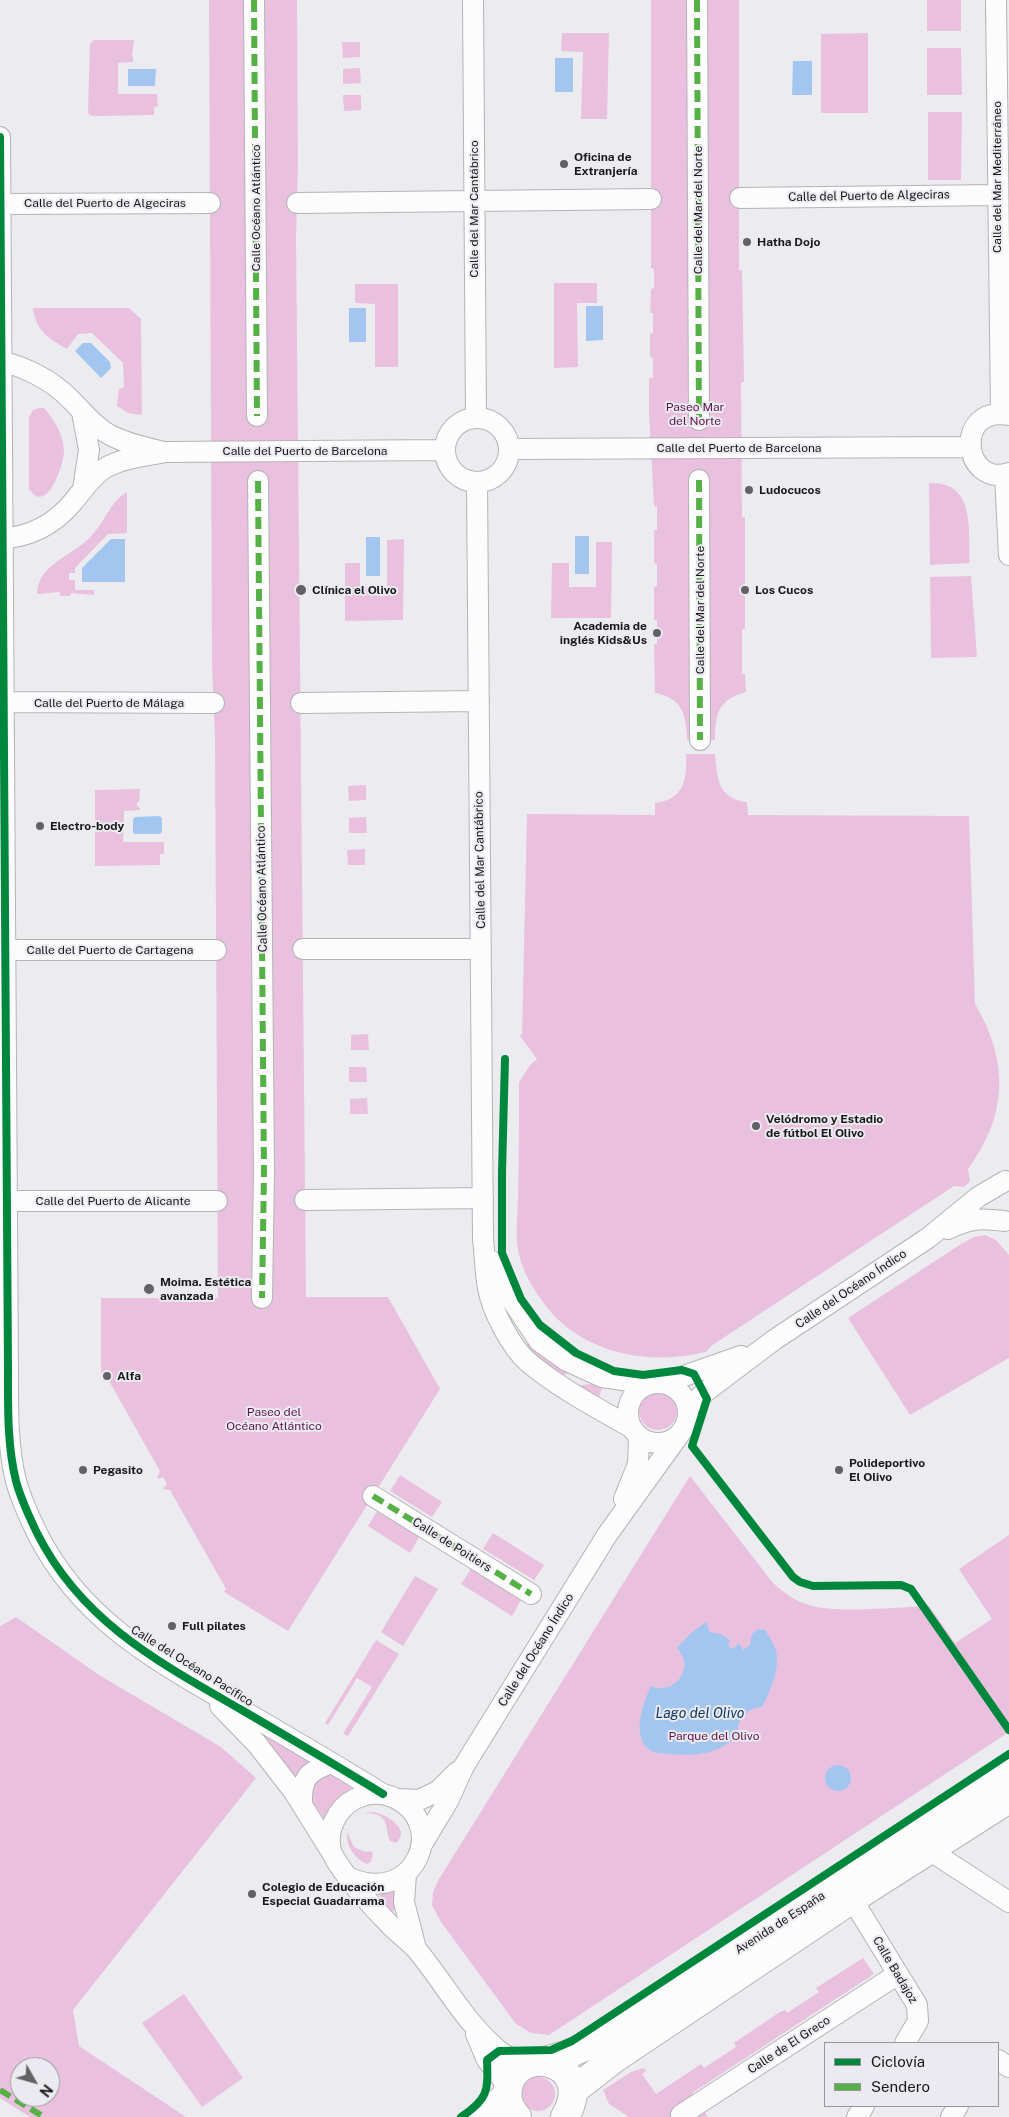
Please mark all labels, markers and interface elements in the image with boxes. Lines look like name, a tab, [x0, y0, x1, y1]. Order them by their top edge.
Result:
street label: Calle del Mar Mediterráneo	[990, 101, 1004, 253]
street label: Calle del Mar Cantábrico	[467, 140, 481, 278]
street label: Calle Océano Atlántico	[249, 145, 263, 271]
street label: Calle del Mar del Norte	[691, 146, 705, 274]
place label: Oficina de Extranjería	[574, 150, 637, 178]
marker: Oficina de Extranjería	[558, 158, 570, 170]
street label: Calle del Puerto de Algeciras	[788, 187, 950, 205]
street label: Calle del Puerto de Algeciras	[24, 196, 186, 210]
place label: Hatha Dojo	[757, 235, 820, 249]
marker: Hatha Dojo	[741, 236, 753, 248]
park label: Paseo Mar del Norte	[666, 400, 724, 428]
street label: Calle del Puerto de Barcelona	[656, 441, 822, 455]
street label: Calle del Puerto de Barcelona	[222, 444, 388, 458]
place label: Ludocucos	[759, 483, 821, 497]
marker: Ludocucos	[743, 484, 755, 496]
street label: Calle del Mar del Norte	[693, 546, 707, 674]
marker: Clínica el Olivo	[294, 583, 308, 597]
place label: Clínica el Olivo	[312, 583, 397, 597]
place label: Los Cucos	[755, 583, 813, 597]
marker: Los Cucos	[739, 584, 751, 596]
place label: Academia de inglés Kids&Us	[560, 619, 647, 647]
marker: Academia de inglés Kids&Us	[651, 627, 663, 639]
street label: Calle del Puerto de Málaga	[34, 696, 184, 710]
street label: Calle del Mar Cantábrico	[472, 791, 488, 929]
place label: Electro-body	[50, 819, 124, 833]
marker: Electro-body	[34, 820, 46, 832]
street label: Calle Océano Atlántico	[254, 825, 270, 953]
street label: Calle del Puerto de Cartagena	[27, 943, 193, 957]
place label: Velódromo y Estadio de fútbol El Olivo	[766, 1112, 883, 1140]
marker: Velódromo y Estadio de fútbol El Olivo	[750, 1120, 762, 1132]
street label: Calle del Puerto de Alicante	[36, 1194, 190, 1208]
street label: Calle del Océano Índico	[793, 1246, 909, 1332]
place label: Moima. Estética avanzada	[160, 1275, 251, 1303]
marker: Moima. Estética avanzada	[142, 1282, 156, 1296]
place label: Alfa	[117, 1369, 141, 1383]
marker: Alfa	[101, 1370, 113, 1382]
park label: Paseo del Océano Atlántico	[226, 1405, 322, 1433]
place label: Polideportivo El Olivo	[849, 1456, 925, 1484]
place label: Pegasito	[93, 1463, 143, 1477]
marker: Pegasito	[77, 1464, 89, 1476]
marker: Polideportivo El Olivo	[833, 1464, 845, 1476]
street label: Calle de Poitiers	[410, 1515, 494, 1575]
street label: Calle del Océano Índico	[495, 1591, 577, 1709]
place label: Full pilates	[182, 1619, 246, 1633]
marker: Full pilates	[166, 1620, 178, 1632]
street label: Calle del Océano Pacífico	[128, 1622, 256, 1710]
water label: Lago del Olivo	[656, 1706, 744, 1722]
park label: Parque del Olivo	[668, 1729, 760, 1743]
place label: Colegio de Educación Especial Guadarrama	[262, 1880, 384, 1908]
marker: Colegio de Educación Especial Guadarrama	[246, 1888, 258, 1900]
street label: Avenida de España	[732, 1888, 828, 1958]
street label: Calle Badajoz	[869, 1934, 921, 2006]
street label: Calle de El Greco	[745, 2013, 833, 2077]
legend	[824, 2042, 999, 2107]
text: Ciclovía	[871, 2053, 925, 2070]
north arrow	[10, 2057, 60, 2107]
text: Sendero	[871, 2078, 930, 2095]
text: N	[36, 2081, 56, 2100]

